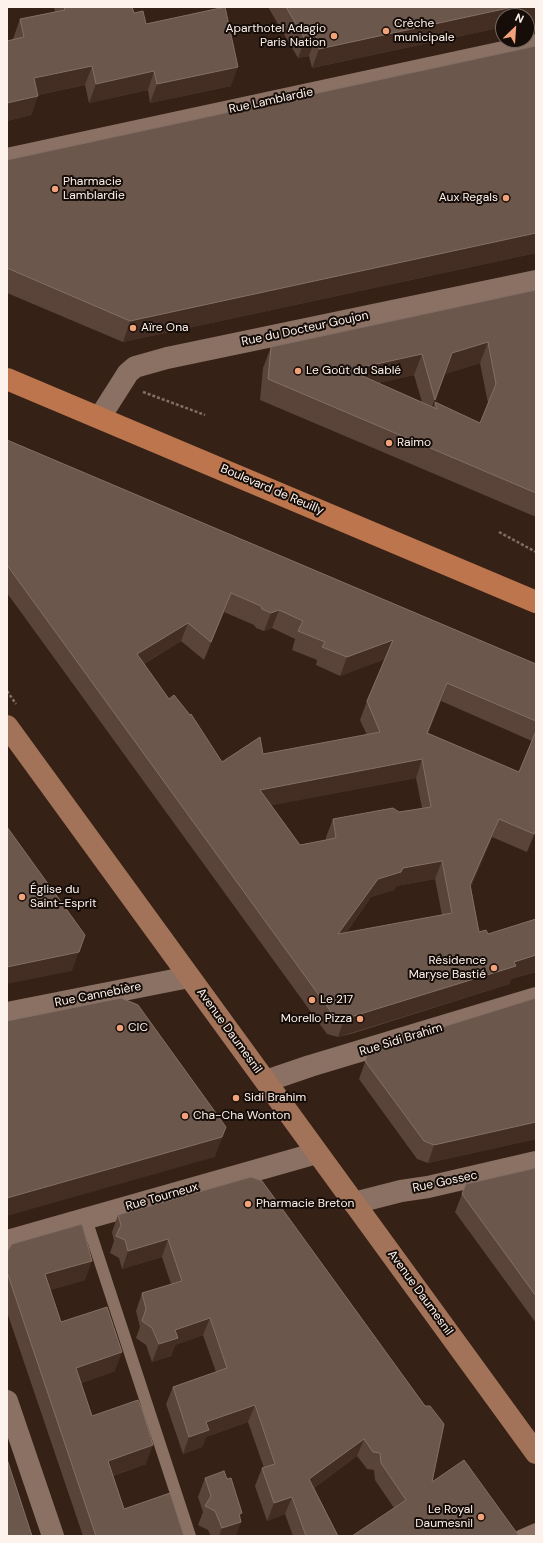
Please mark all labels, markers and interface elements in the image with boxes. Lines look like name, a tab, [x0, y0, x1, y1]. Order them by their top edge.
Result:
north arrow	[495, 8, 535, 48]
text: N	[513, 10, 526, 26]
place label: Crèche municipale	[394, 17, 455, 45]
place label: Aparthotel Adagio Paris Nation	[225, 22, 326, 50]
marker: Crèche municipale	[381, 26, 391, 36]
marker: Aparthotel Adagio Paris Nation	[329, 31, 339, 41]
street label: Rue Lamblardie	[228, 85, 314, 117]
place label: Pharmacie Lamblardie	[63, 175, 125, 203]
marker: Pharmacie Lamblardie	[50, 184, 60, 194]
place label: Aux Regals	[439, 191, 498, 205]
marker: Aux Regals	[501, 193, 511, 203]
street label: Rue du Docteur Goujon	[240, 308, 370, 350]
place label: Aïre Ona	[141, 321, 189, 335]
marker: Aïre Ona	[128, 323, 138, 333]
place label: Le Goût du Sablé	[306, 364, 401, 378]
marker: Le Goût du Sablé	[293, 366, 303, 376]
place label: Raimo	[397, 436, 431, 450]
marker: Raimo	[384, 438, 394, 448]
street label: Boulevard de Reuilly	[218, 462, 326, 518]
place label: Église du Saint-Esprit	[30, 883, 97, 911]
marker: Église du Saint-Esprit	[17, 892, 27, 902]
place label: Résidence Maryse Bastié	[409, 954, 486, 982]
marker: Résidence Maryse Bastié	[489, 963, 499, 973]
street label: Rue Cannebière	[53, 980, 143, 1010]
street label: Avenue Daumesnil	[193, 986, 265, 1076]
place label: Le 217	[320, 993, 353, 1007]
marker: Le 217	[307, 995, 317, 1005]
place label: Morello Pizza	[281, 1012, 352, 1026]
marker: Morello Pizza	[355, 1014, 365, 1024]
place label: CIC	[128, 1021, 148, 1035]
street label: Rue Sidi Brahim	[358, 1021, 444, 1059]
marker: CIC	[115, 1023, 125, 1033]
place label: Sidi Brahim	[244, 1091, 306, 1105]
marker: Sidi Brahim	[231, 1093, 241, 1103]
place label: Cha-Cha Wonton	[193, 1109, 290, 1123]
marker: Cha-Cha Wonton	[180, 1111, 190, 1121]
street label: Rue Gossec	[411, 1168, 479, 1196]
street label: Rue Tourneux	[124, 1180, 200, 1214]
place label: Pharmacie Breton	[256, 1197, 354, 1211]
marker: Pharmacie Breton	[243, 1199, 253, 1209]
street label: Avenue Daumesnil	[384, 1248, 456, 1338]
place label: Le Royal Daumesnil	[415, 1503, 473, 1531]
marker: Le Royal Daumesnil	[476, 1512, 486, 1522]

